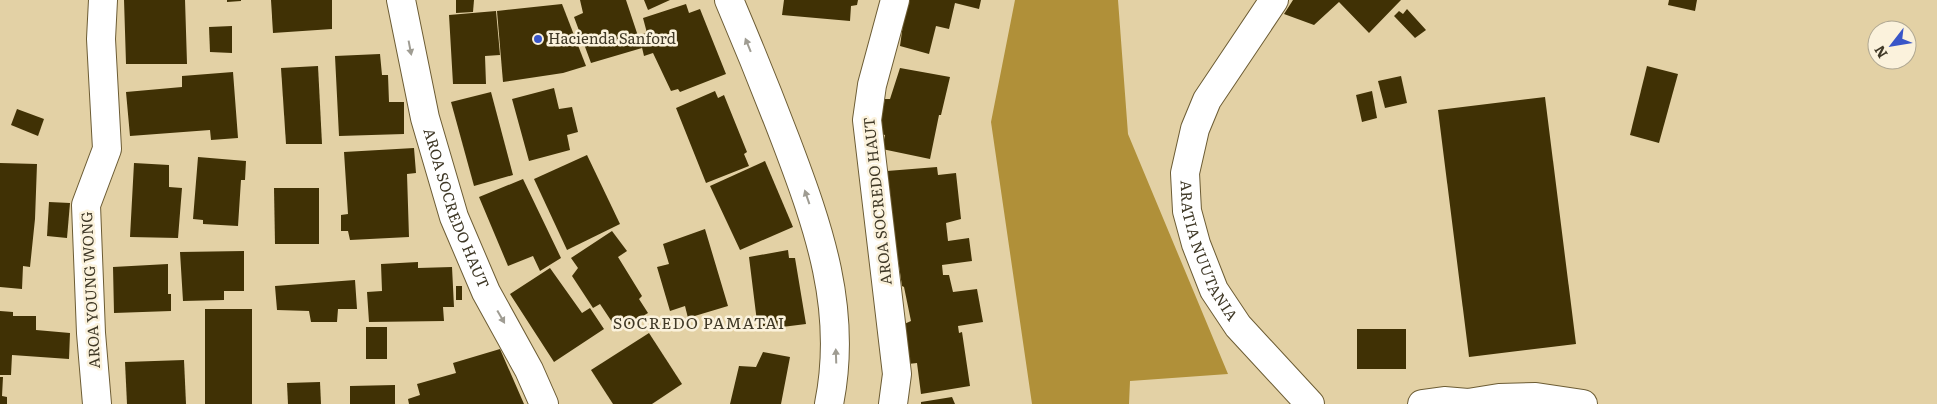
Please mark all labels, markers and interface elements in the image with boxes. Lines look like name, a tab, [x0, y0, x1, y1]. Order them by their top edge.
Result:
north arrow	[1867, 20, 1917, 70]
place label: Hacienda Sanford	[548, 26, 676, 49]
marker: Hacienda Sanford	[532, 33, 544, 45]
one-way arrow	[744, 38, 752, 53]
one-way arrow	[406, 40, 414, 56]
text: N	[1868, 42, 1892, 62]
street label: AROA SOCREDO HAUT	[856, 116, 897, 286]
street label: AROA SOCREDO HAUT	[418, 125, 496, 292]
street label: ARATIA NUUTANIA	[1175, 179, 1244, 325]
one-way arrow	[803, 189, 811, 204]
street label: AROA YOUNG WONG	[74, 211, 105, 369]
one-way arrow	[496, 310, 505, 323]
district label: SOCREDO PAMATAI	[613, 310, 785, 334]
one-way arrow	[831, 348, 839, 364]

